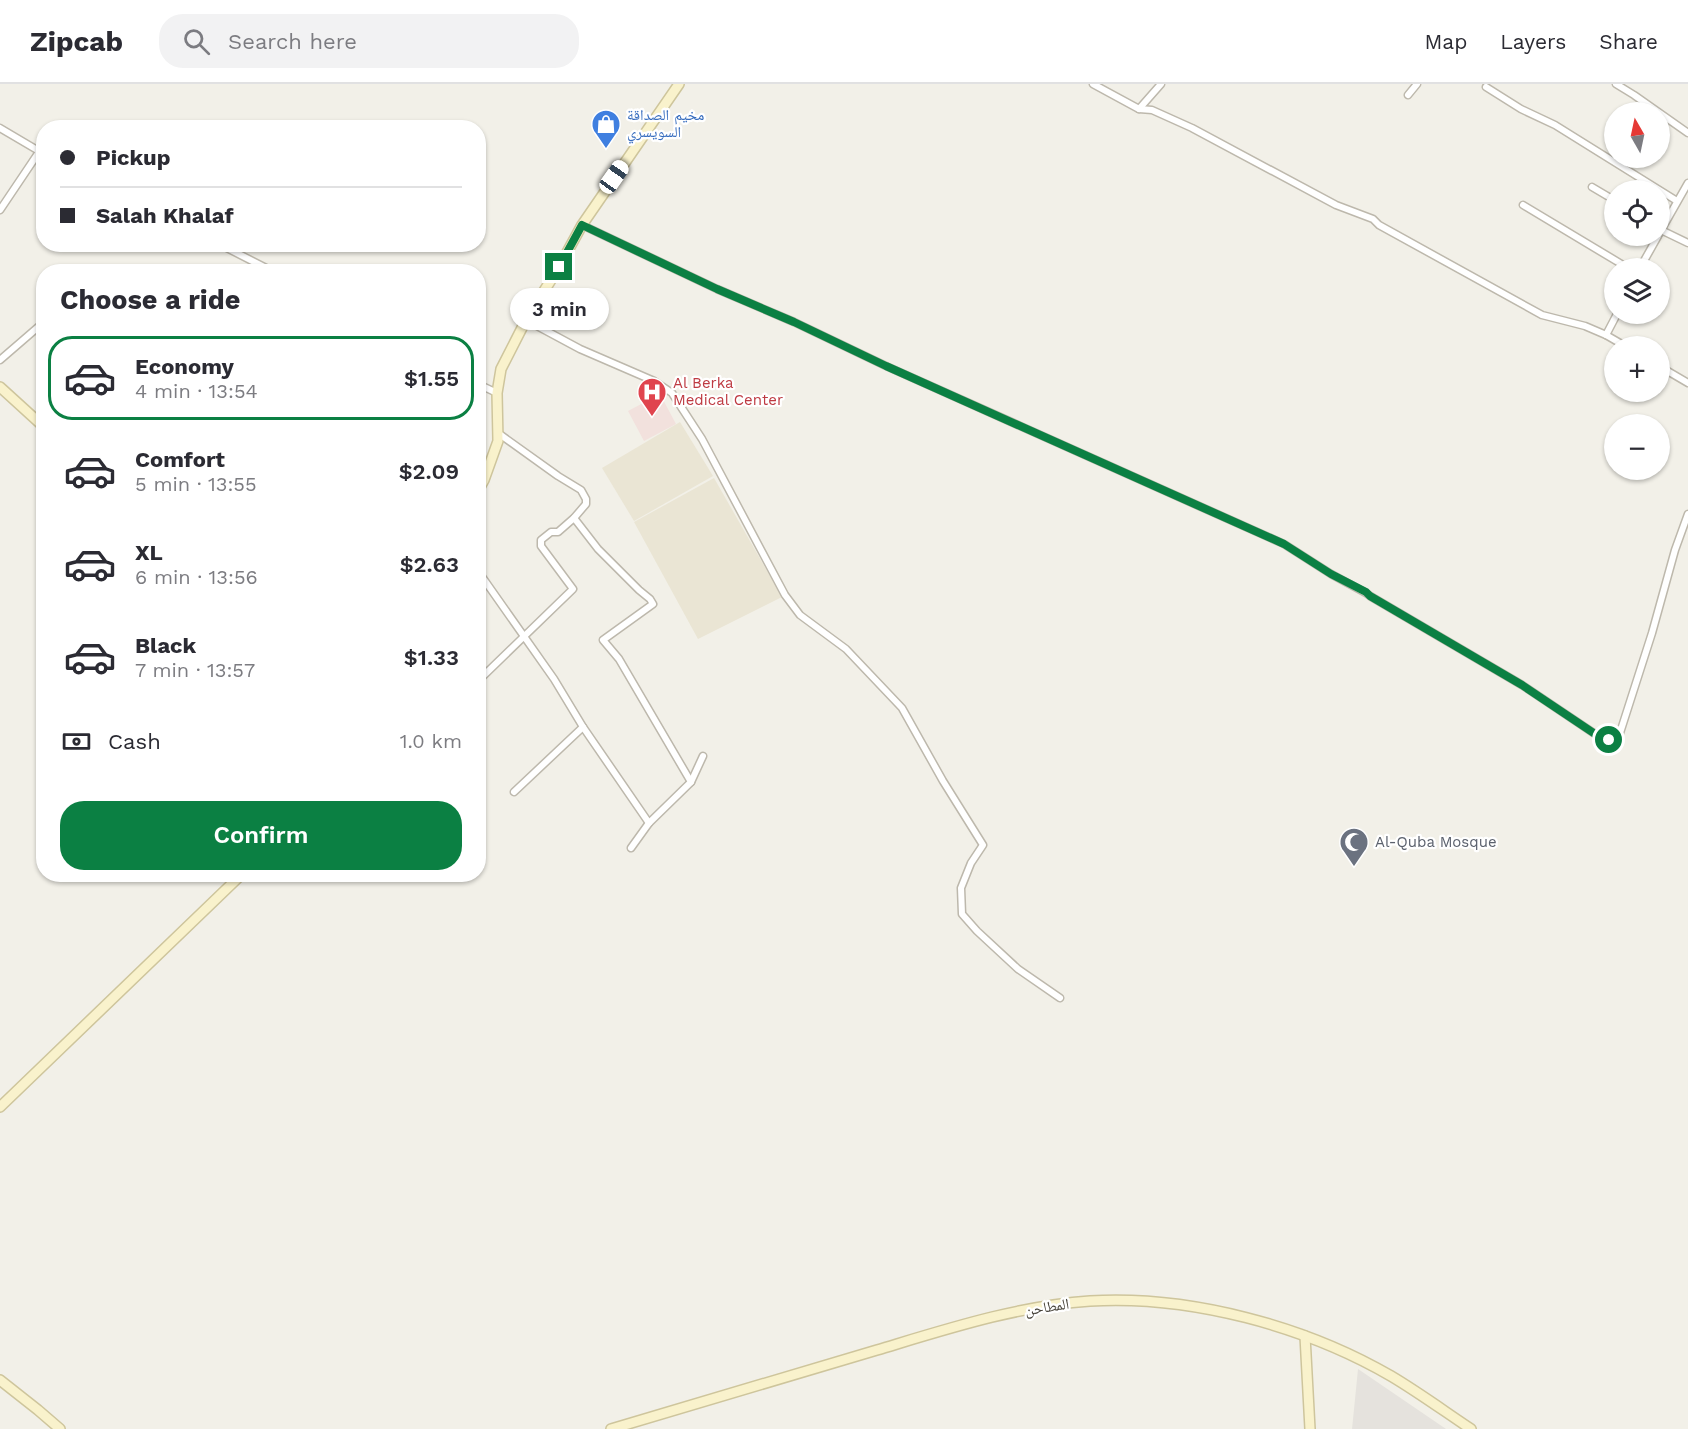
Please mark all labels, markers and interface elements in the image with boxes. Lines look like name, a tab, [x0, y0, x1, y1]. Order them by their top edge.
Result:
search box	[159, 14, 579, 68]
text: Zipcab	[30, 25, 123, 58]
icon: search	[180, 25, 213, 58]
text: Search here	[228, 29, 357, 54]
text: Map	[1424, 29, 1467, 54]
text: Layers	[1500, 29, 1566, 54]
text: Share	[1599, 29, 1658, 54]
north arrow	[1604, 102, 1670, 168]
map controls	[1604, 102, 1670, 480]
place label: مخيم الصداقة السويسري	[627, 106, 705, 144]
shop icon: مخيم الصداقة السويسري	[590, 108, 622, 150]
text: Pickup	[96, 145, 171, 170]
car	[596, 157, 632, 197]
button: locate	[1604, 180, 1670, 246]
text: Salah Khalaf	[96, 203, 234, 228]
route end	[545, 253, 572, 280]
button: layers	[1604, 258, 1670, 324]
text: Choose a ride	[60, 284, 240, 316]
callout: 3 min	[510, 288, 608, 330]
text: 3 min	[532, 297, 587, 321]
button: +	[1604, 336, 1670, 402]
icon: car	[63, 351, 117, 405]
text: Economy	[135, 354, 234, 379]
text: $1.55	[404, 366, 459, 391]
place label: Al Berka Medical Center	[673, 374, 783, 409]
hospital icon: Al Berka Medical Center	[636, 376, 668, 418]
text: 4 min · 13:54	[135, 379, 258, 403]
button: −	[1604, 414, 1670, 480]
icon: car	[63, 444, 117, 498]
text: Comfort	[135, 447, 225, 472]
text: $2.09	[399, 459, 459, 484]
text: 5 min · 13:55	[135, 472, 257, 496]
icon: car	[63, 537, 117, 591]
text: XL	[135, 540, 163, 565]
text: $2.63	[400, 552, 459, 577]
text: 6 min · 13:56	[135, 565, 258, 589]
icon: car	[63, 630, 117, 684]
text: Black	[135, 633, 196, 658]
text: $1.33	[404, 645, 459, 670]
text: 7 min · 13:57	[135, 658, 255, 682]
icon: cash	[60, 725, 93, 758]
route start	[1595, 726, 1622, 753]
text: Cash	[108, 729, 161, 754]
text: 1.0 km	[400, 729, 462, 753]
button: Confirm	[60, 801, 462, 870]
mosque icon: Al-Quba Mosque	[1338, 826, 1370, 868]
place label: Al-Quba Mosque	[1375, 833, 1497, 851]
street label: المطاحن	[1024, 1295, 1071, 1320]

